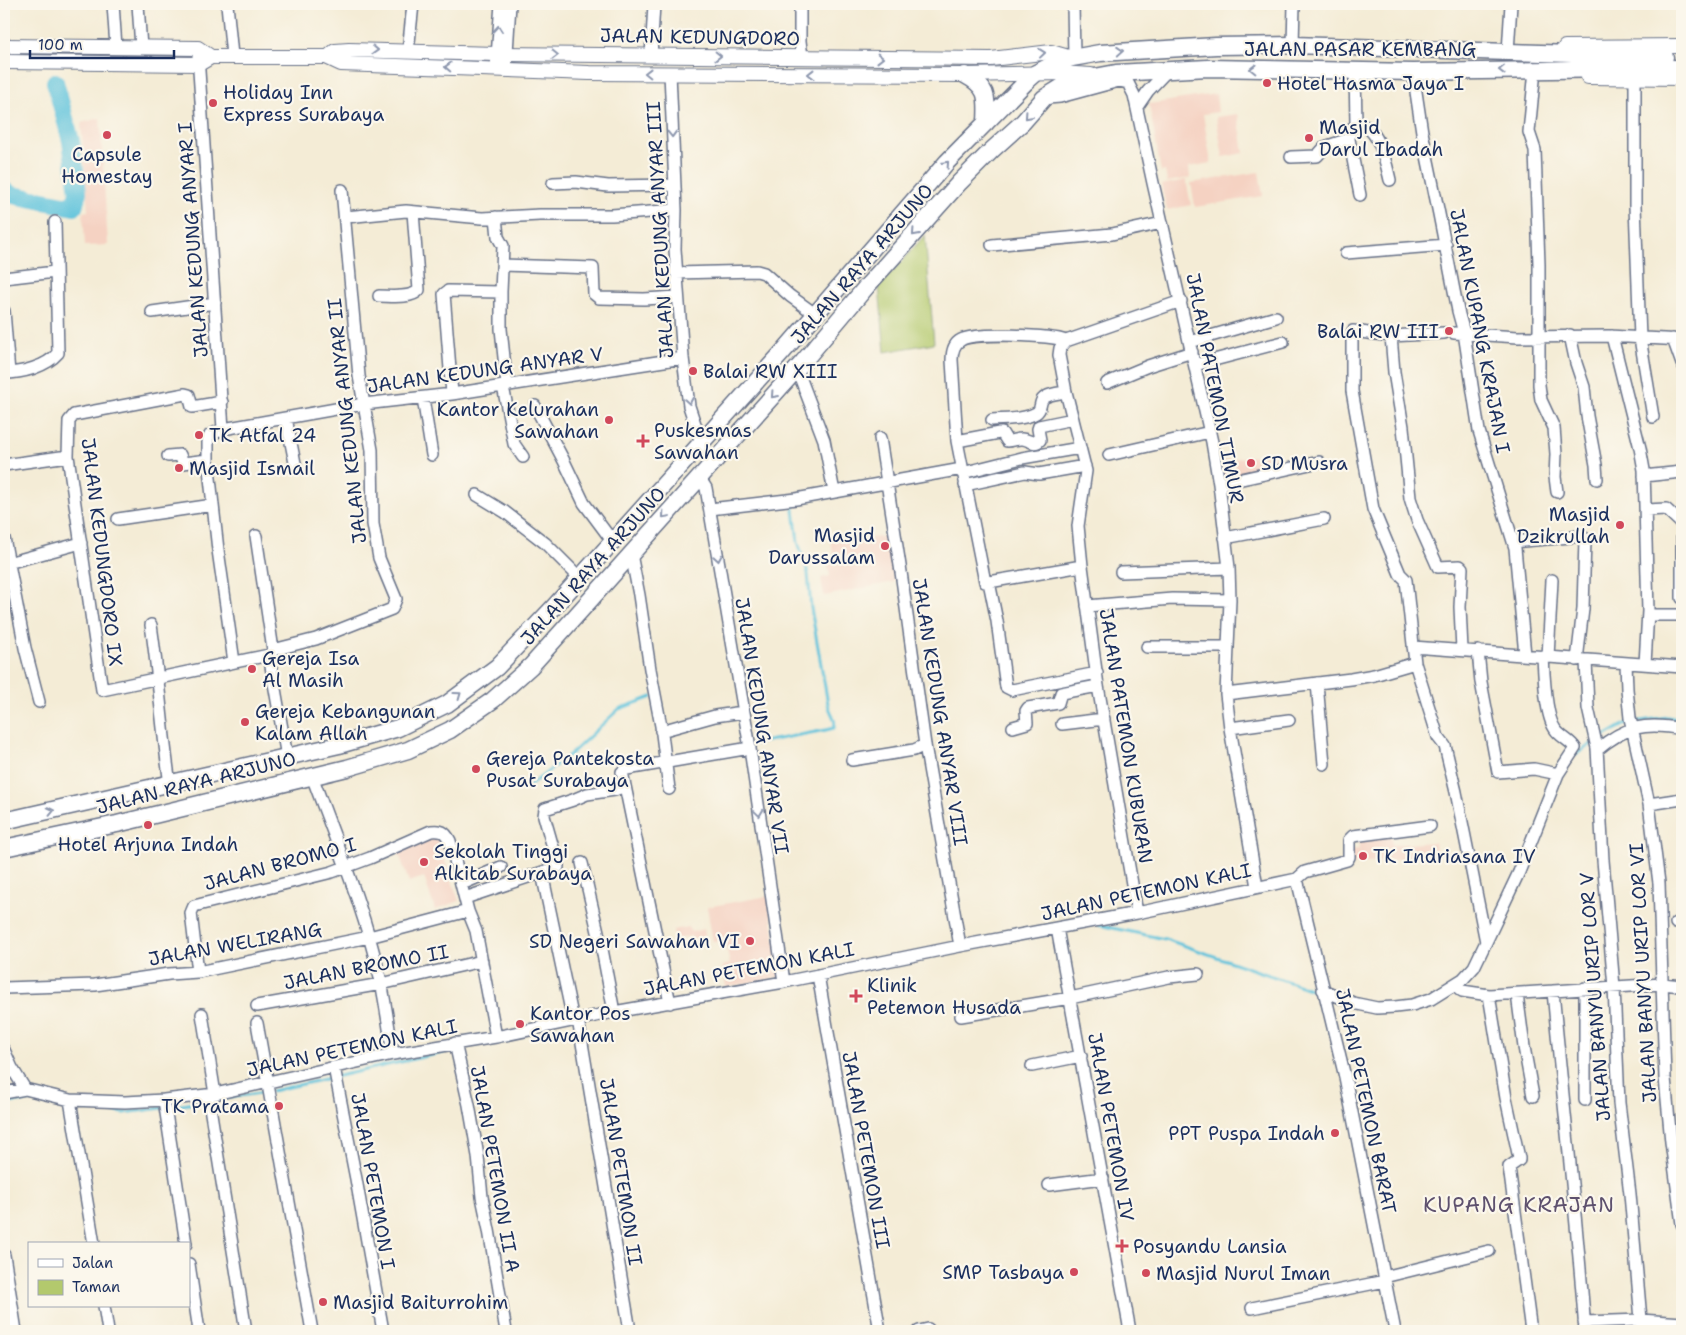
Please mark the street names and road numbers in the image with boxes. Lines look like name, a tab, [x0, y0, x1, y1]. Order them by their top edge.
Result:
street label: JALAN KEDUNGDORO	[600, 23, 800, 51]
street label: JALAN PASAR KEMBANG	[1244, 37, 1476, 62]
street label: JALAN KEDUNG ANYAR III	[641, 101, 679, 359]
street label: JALAN KEDUNG ANYAR I	[172, 121, 214, 359]
street label: JALAN RAYA ARJUNO	[785, 179, 939, 349]
street label: JALAN KUPANG KRAJAN I	[1444, 207, 1516, 455]
street label: JALAN PATEMON TIMUR	[1180, 271, 1250, 505]
street label: JALAN KEDUNG ANYAR II	[322, 297, 372, 545]
street label: JALAN KEDUNG ANYAR V	[365, 341, 605, 399]
street label: JALAN KEDUNGDORO IX	[76, 436, 128, 668]
street label: JALAN RAYA ARJUNO	[515, 482, 671, 650]
street label: JALAN KEDUNG ANYAR VIII	[907, 577, 973, 847]
street label: JALAN KEDUNG ANYAR VII	[729, 596, 795, 856]
street label: JALAN PATEMON KUBURAN	[1093, 607, 1159, 865]
street label: JALAN RAYA ARJUNO	[94, 746, 298, 820]
street label: JALAN BROMO I	[201, 832, 359, 896]
street label: JALAN BANYU URIP LOR VI	[1624, 842, 1662, 1104]
street label: JALAN PETEMON KALI	[1039, 858, 1253, 926]
street label: JALAN BANYU URIP LOR V	[1574, 871, 1616, 1122]
street label: JALAN WELIRANG	[146, 916, 324, 972]
street label: JALAN PETEMON KALI	[641, 936, 857, 1002]
street label: JALAN BROMO II	[281, 939, 451, 995]
street label: JALAN PETEMON BARAT	[1330, 986, 1402, 1216]
street label: JALAN PETEMON KALI	[245, 1014, 459, 1082]
street label: JALAN PETEMON IV	[1082, 1031, 1140, 1223]
street label: JALAN PETEMON III	[836, 1049, 896, 1251]
street label: JALAN PETEMON II A	[465, 1064, 526, 1275]
street label: JALAN PETEMON II	[594, 1077, 648, 1267]
street label: JALAN PETEMON I	[345, 1091, 401, 1271]

